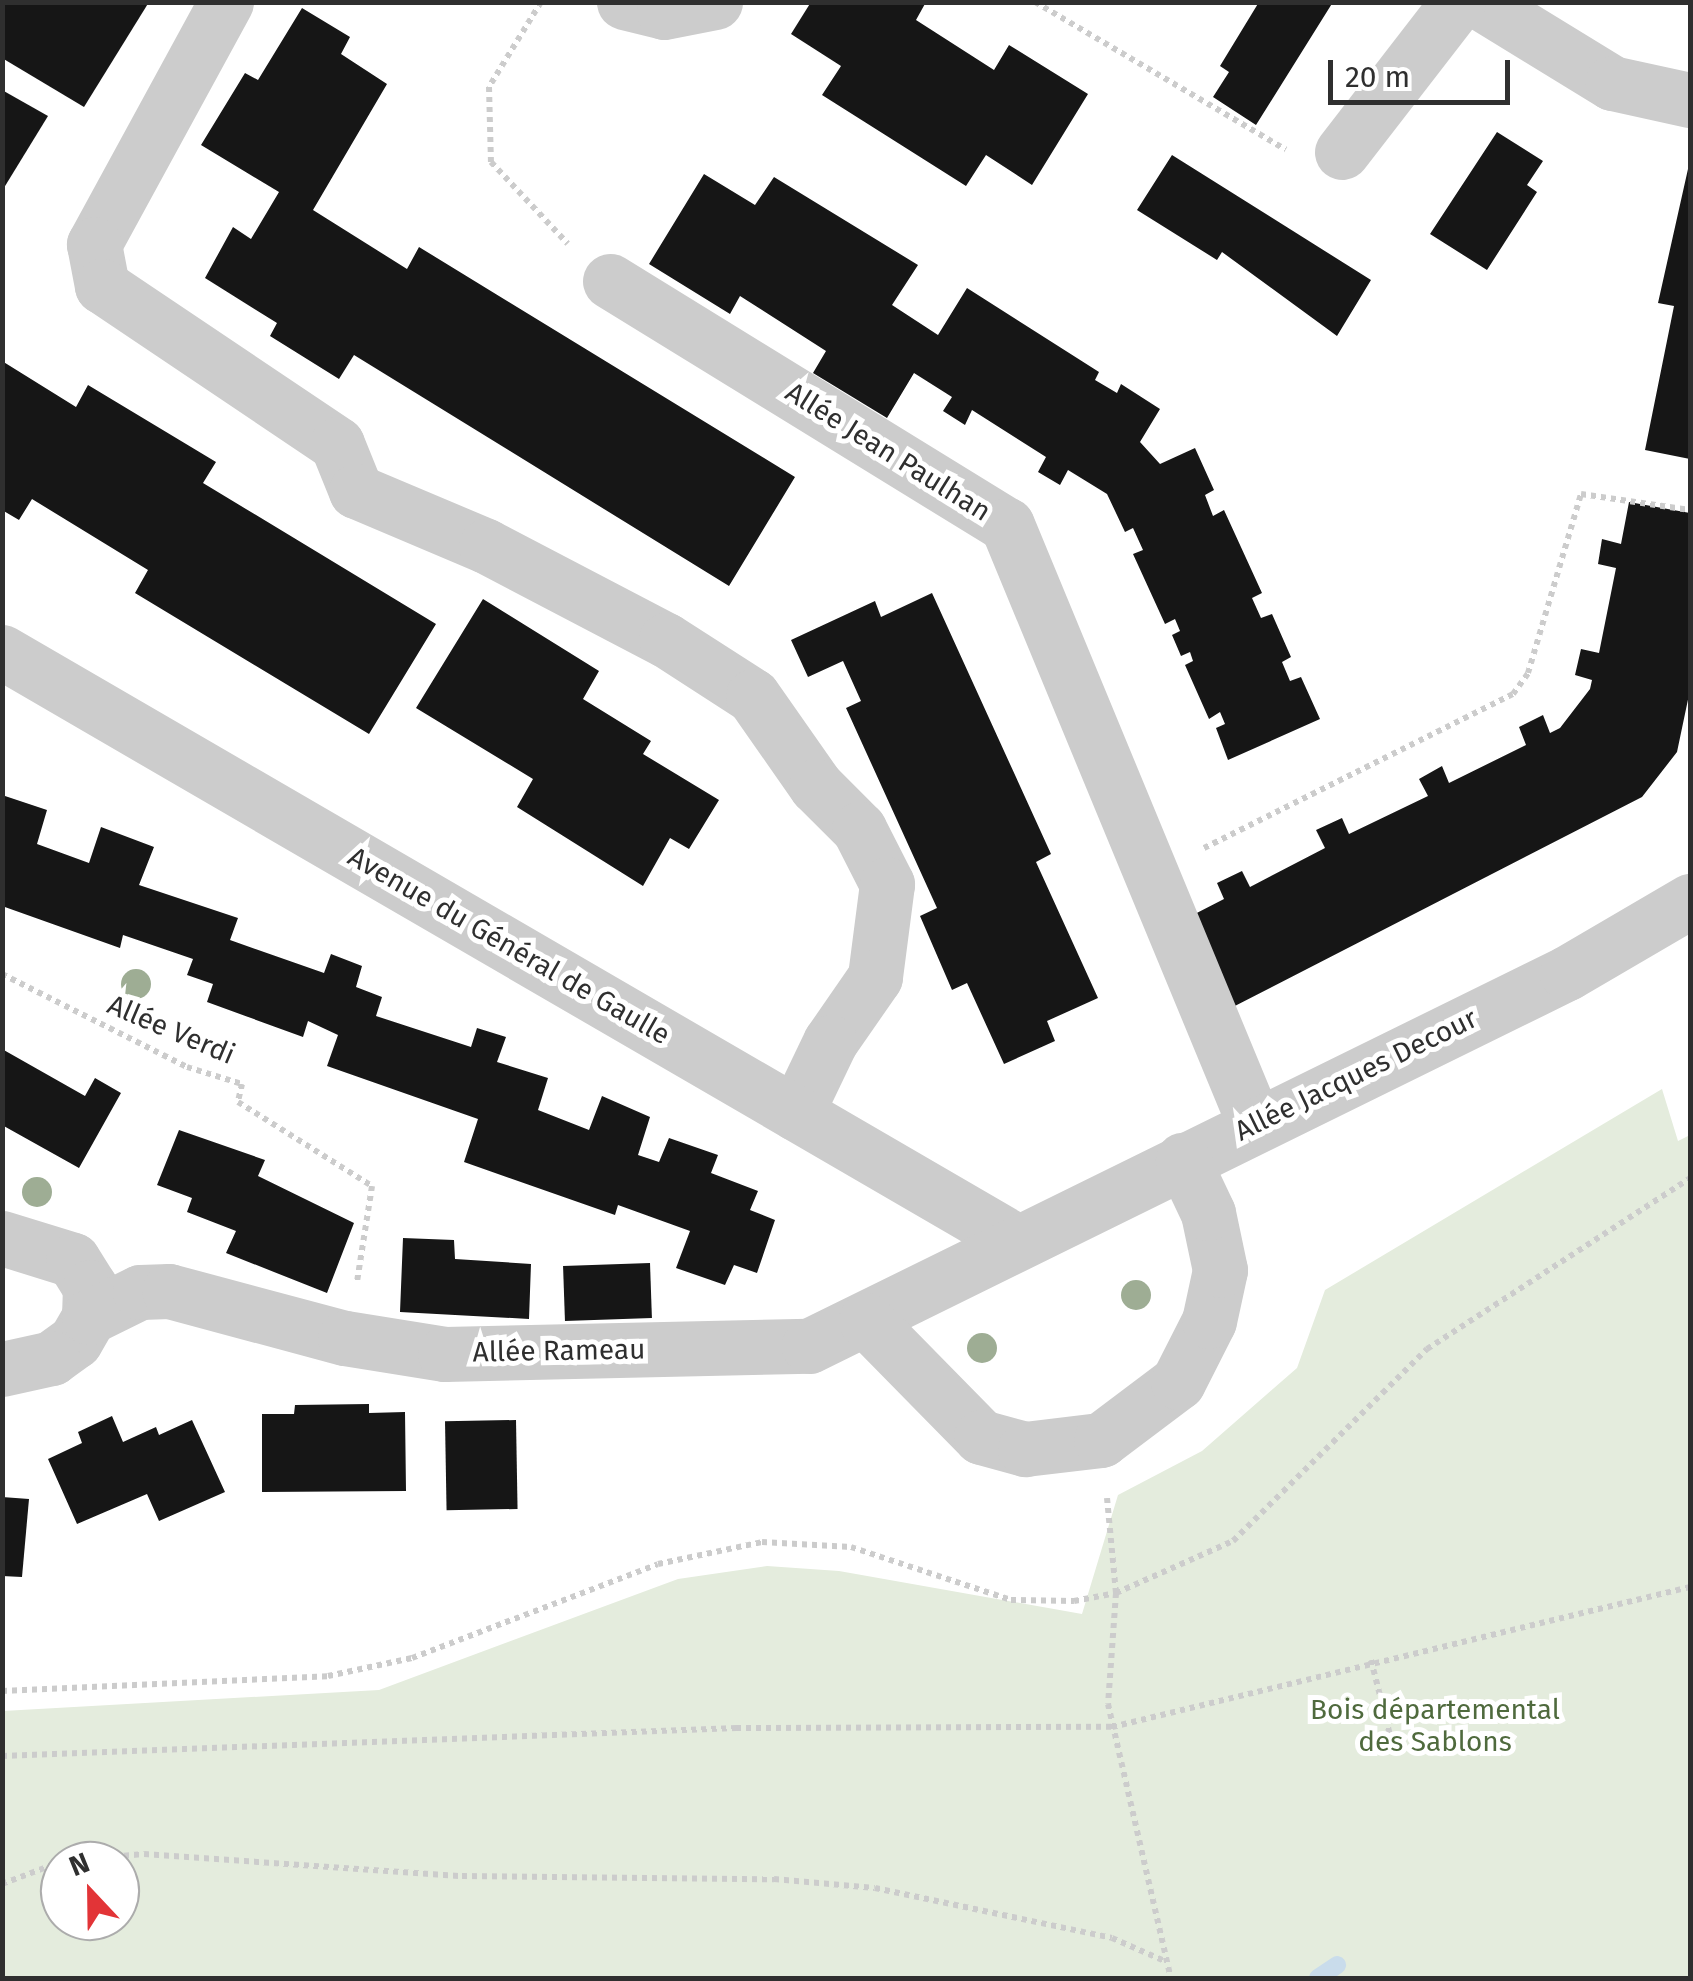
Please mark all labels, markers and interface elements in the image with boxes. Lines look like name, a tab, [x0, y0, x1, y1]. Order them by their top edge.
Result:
scale bar	[1333, 40, 1516, 102]
text: 20 m	[1345, 59, 1410, 95]
street label: Allée Jean Paulhan	[779, 375, 997, 529]
street label: Avenue du Général de Gaulle	[342, 840, 676, 1052]
street label: Allée Verdi	[102, 988, 240, 1072]
street label: Allée Jacques Decour	[1229, 1002, 1483, 1148]
street label: Allée Rameau	[472, 1333, 646, 1369]
park label: Bois départemental des Sablons	[1310, 1693, 1560, 1759]
north arrow	[40, 1841, 140, 1941]
text: N	[65, 1846, 94, 1883]

